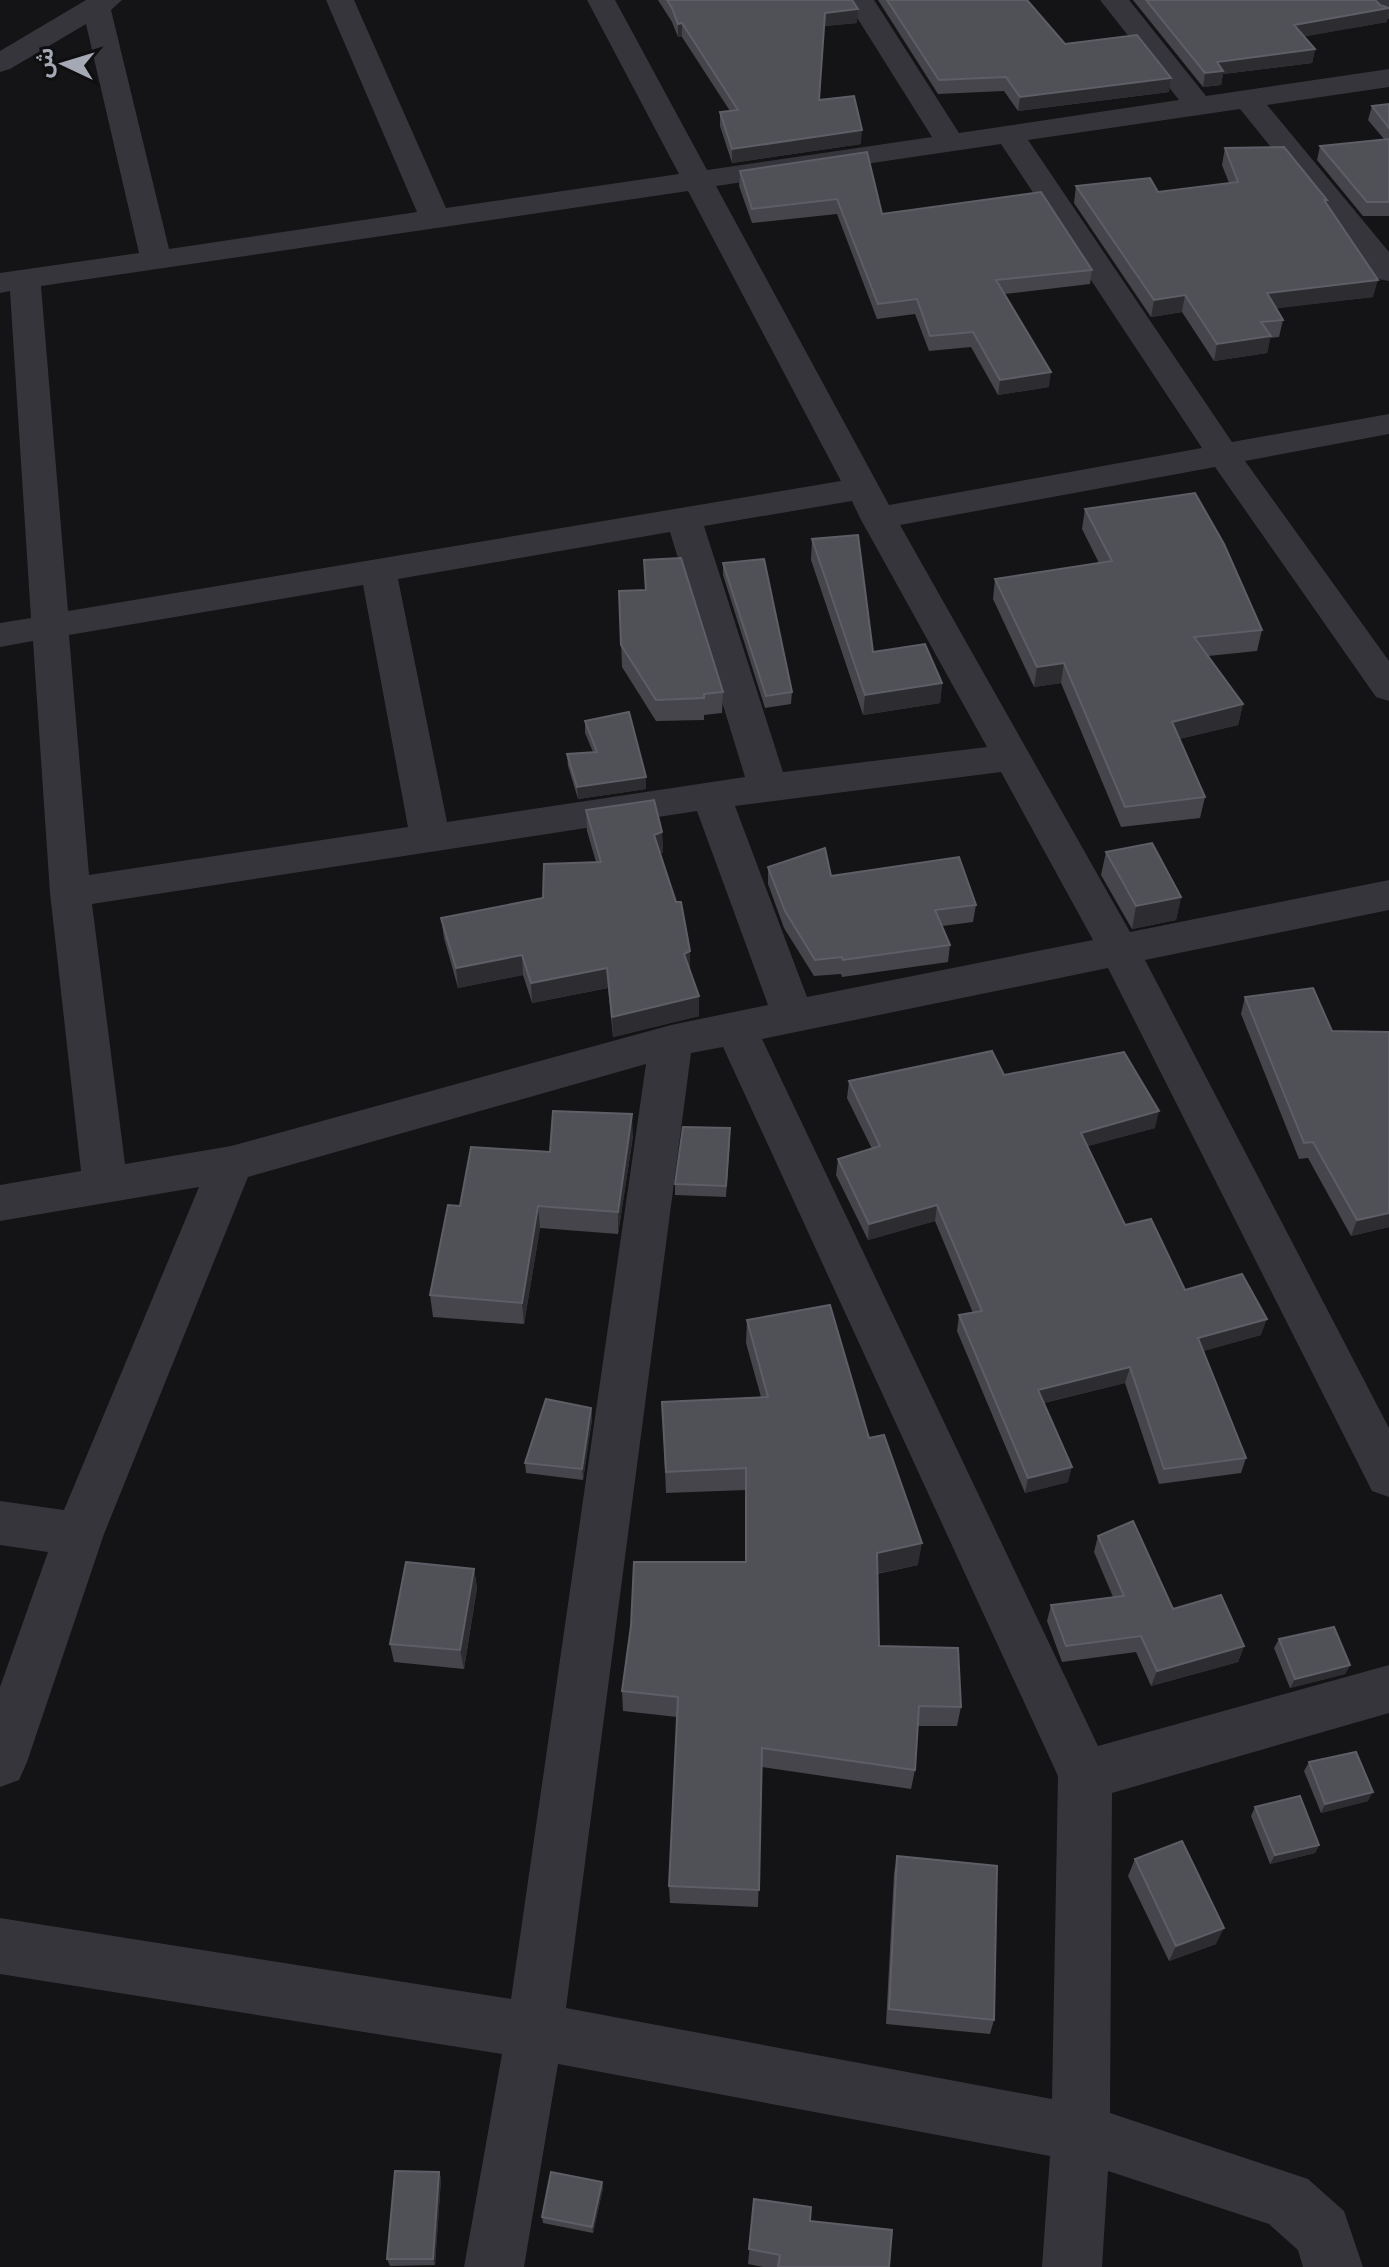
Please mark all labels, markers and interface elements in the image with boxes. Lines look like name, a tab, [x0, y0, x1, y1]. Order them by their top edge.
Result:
north arrow	[24, 24, 104, 104]
text: ش	[30, 47, 58, 79]

